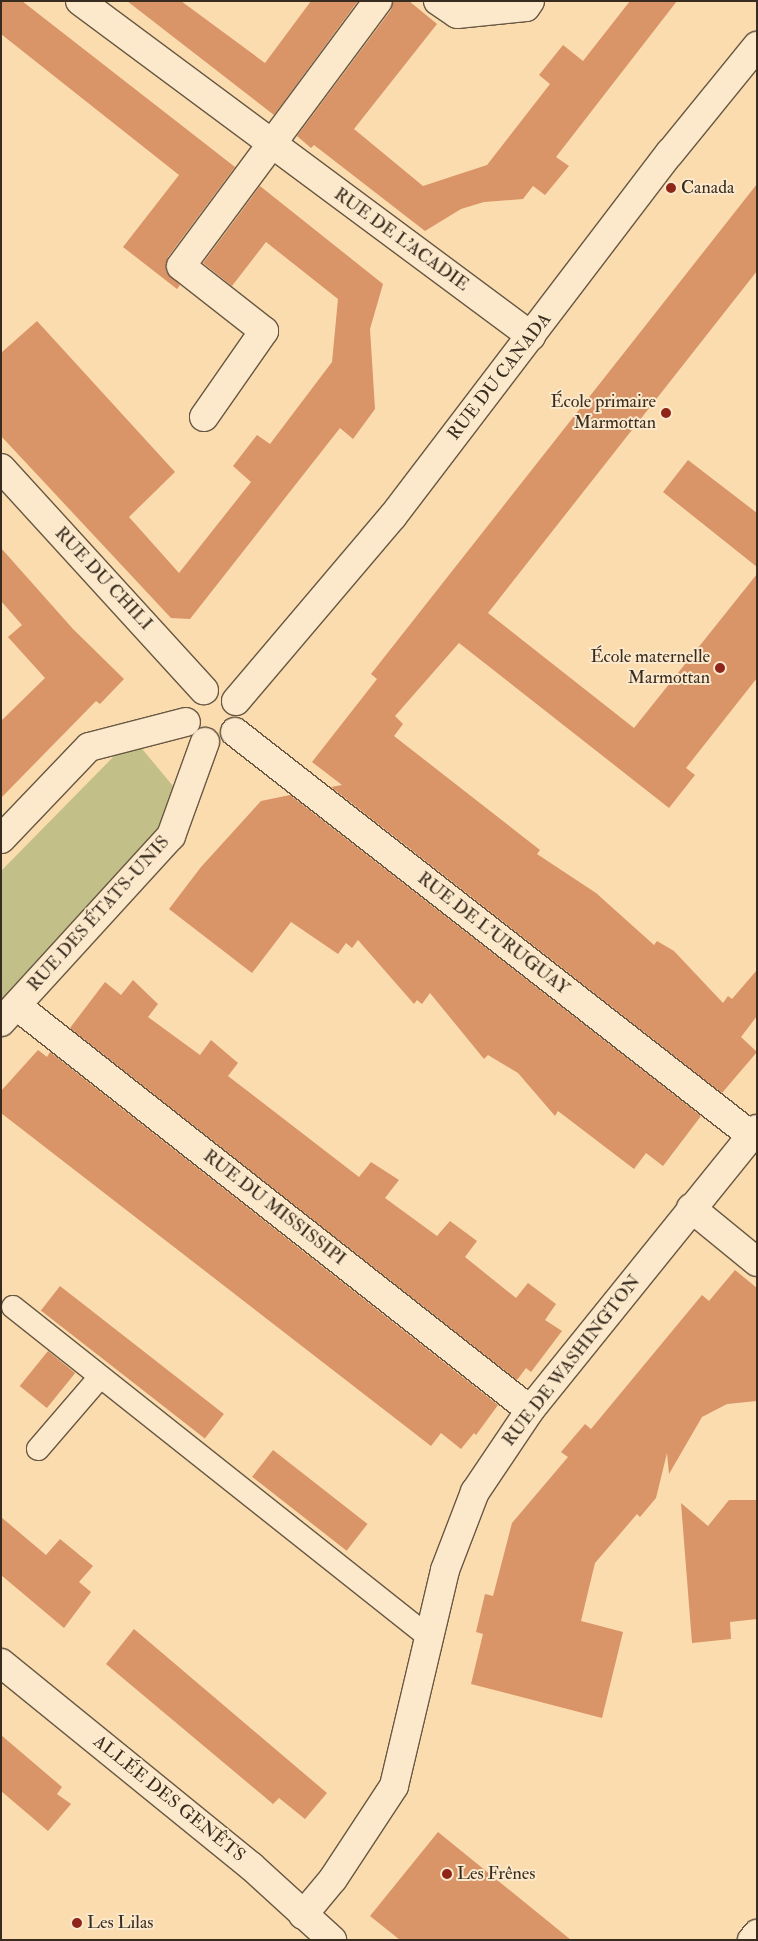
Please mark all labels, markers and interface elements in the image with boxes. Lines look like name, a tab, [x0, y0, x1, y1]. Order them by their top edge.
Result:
place label: Canada	[681, 177, 734, 199]
marker: Canada	[665, 182, 677, 194]
street label: RUE DE L'ACADIE	[329, 184, 473, 296]
street label: RUE DU CANADA	[444, 309, 556, 445]
place label: École primaire Marmottan	[551, 392, 656, 434]
marker: École primaire Marmottan	[660, 407, 672, 419]
street label: RUE DU CHILI	[50, 523, 156, 635]
place label: École maternelle Marmottan	[590, 647, 710, 690]
marker: École maternelle Marmottan	[714, 662, 726, 674]
street label: RUE DES ÉTATS-UNIS	[24, 832, 174, 996]
street label: RUE DE L'URUGUAY	[413, 868, 573, 1000]
street label: RUE DU MISSISSIPI	[199, 1146, 349, 1270]
street label: RUE DE WASHINGTON	[499, 1271, 645, 1451]
street label: ALLÉE DES GENÊTS	[89, 1731, 249, 1867]
place label: Les Frênes	[457, 1863, 536, 1885]
marker: Les Frênes	[441, 1868, 453, 1880]
place label: Les Lilas	[87, 1912, 154, 1934]
marker: Les Lilas	[71, 1917, 83, 1929]

